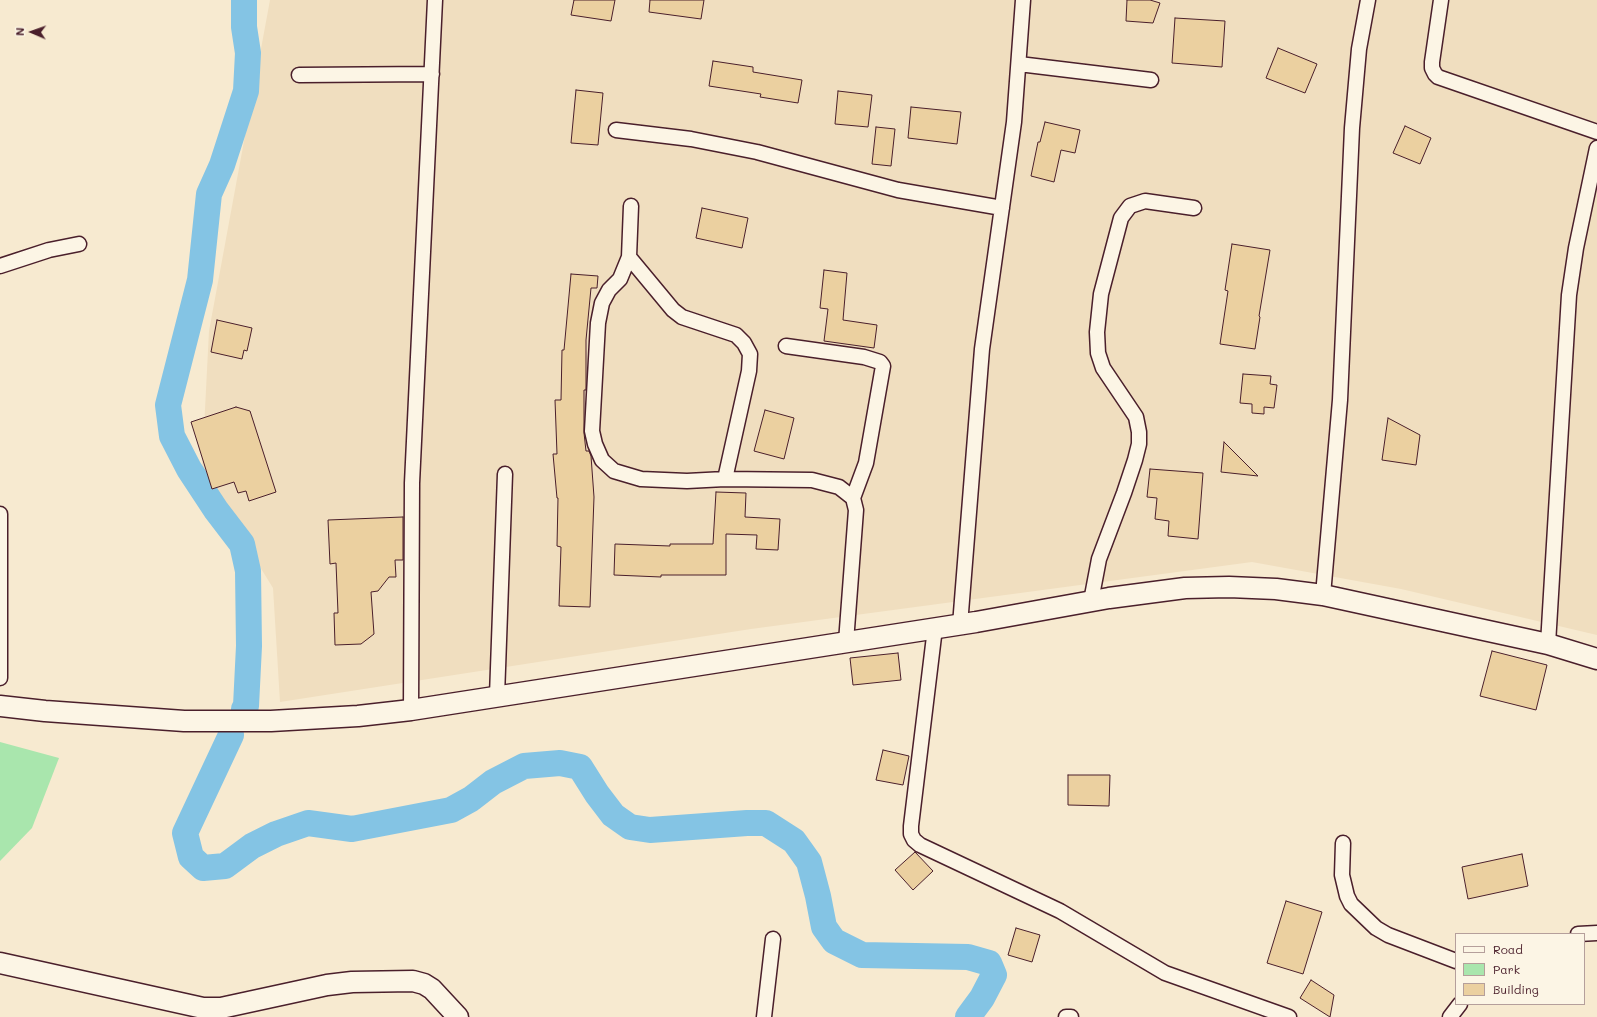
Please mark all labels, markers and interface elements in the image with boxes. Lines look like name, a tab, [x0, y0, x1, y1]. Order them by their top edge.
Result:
north arrow	[12, 12, 52, 52]
text: N	[12, 27, 27, 36]
legend	[1455, 933, 1585, 1005]
text: Road	[1493, 941, 1523, 957]
text: Park	[1493, 961, 1520, 977]
text: Building	[1493, 981, 1539, 997]

